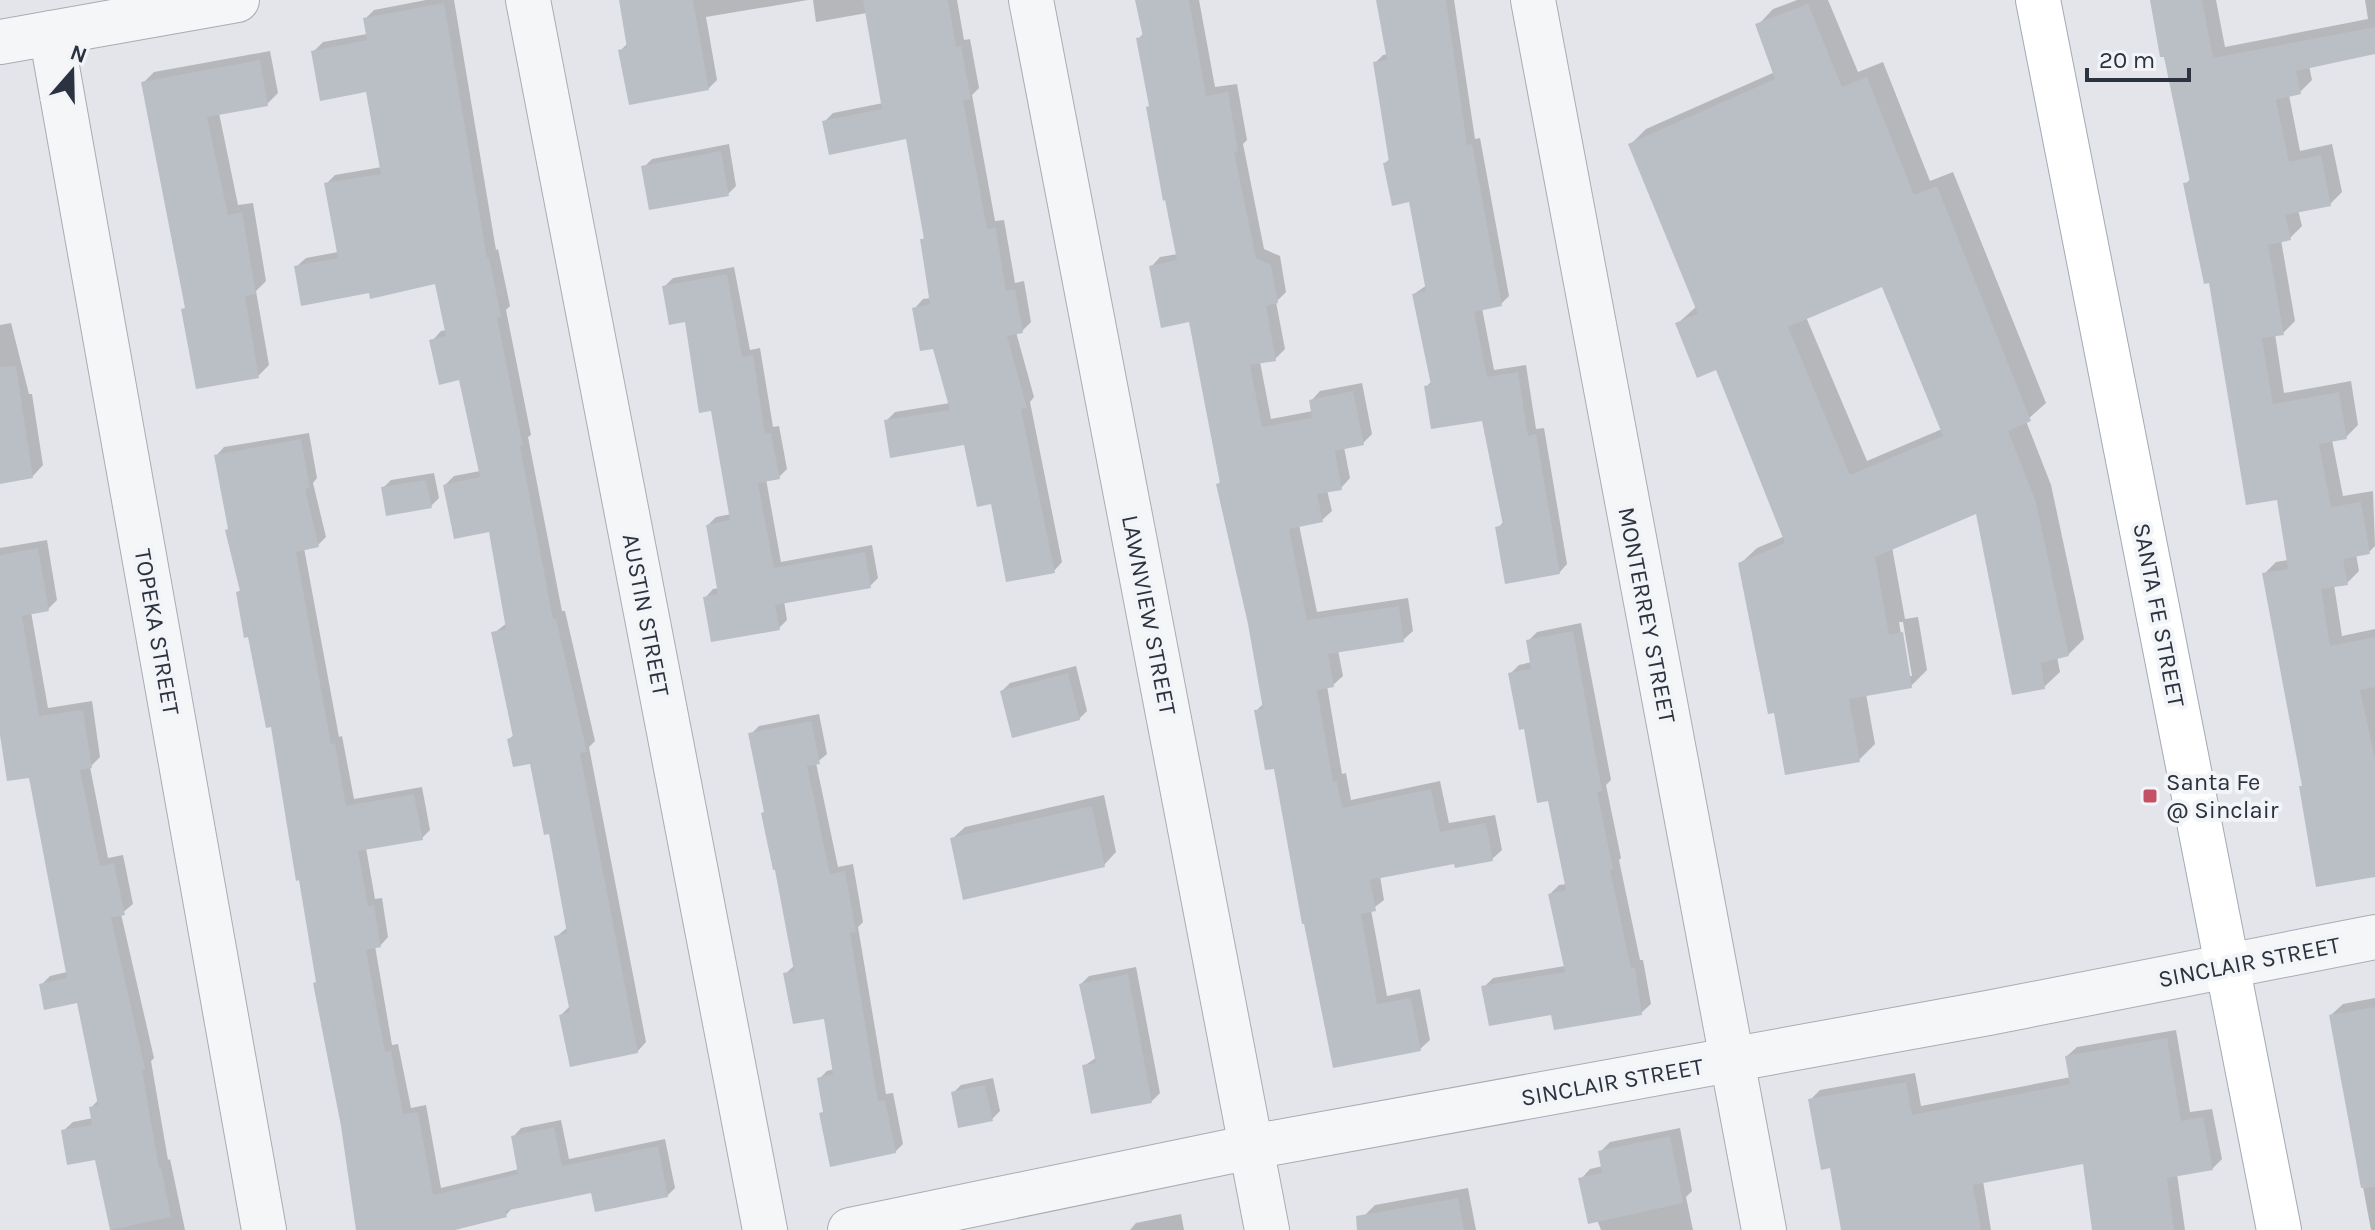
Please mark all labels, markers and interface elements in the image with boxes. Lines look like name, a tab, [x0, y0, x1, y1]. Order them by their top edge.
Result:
north arrow	[32, 32, 112, 112]
scale bar	[2087, 32, 2189, 82]
text: N	[67, 39, 90, 69]
text: 20 m	[2099, 46, 2155, 74]
street label: MONTERREY STREET	[1612, 504, 1682, 726]
street label: LAWNVIEW STREET	[1116, 513, 1182, 717]
street label: SANTA FE STREET	[2127, 520, 2191, 710]
street label: AUSTIN STREET	[617, 531, 675, 699]
street label: TOPEKA STREET	[129, 547, 185, 717]
place label: Santa Fe @ Sinclair	[2166, 768, 2279, 824]
marker: Santa Fe @ Sinclair	[2141, 787, 2159, 805]
street label: SINCLAIR STREET	[2156, 931, 2342, 993]
street label: SINCLAIR STREET	[1519, 1052, 1705, 1112]

